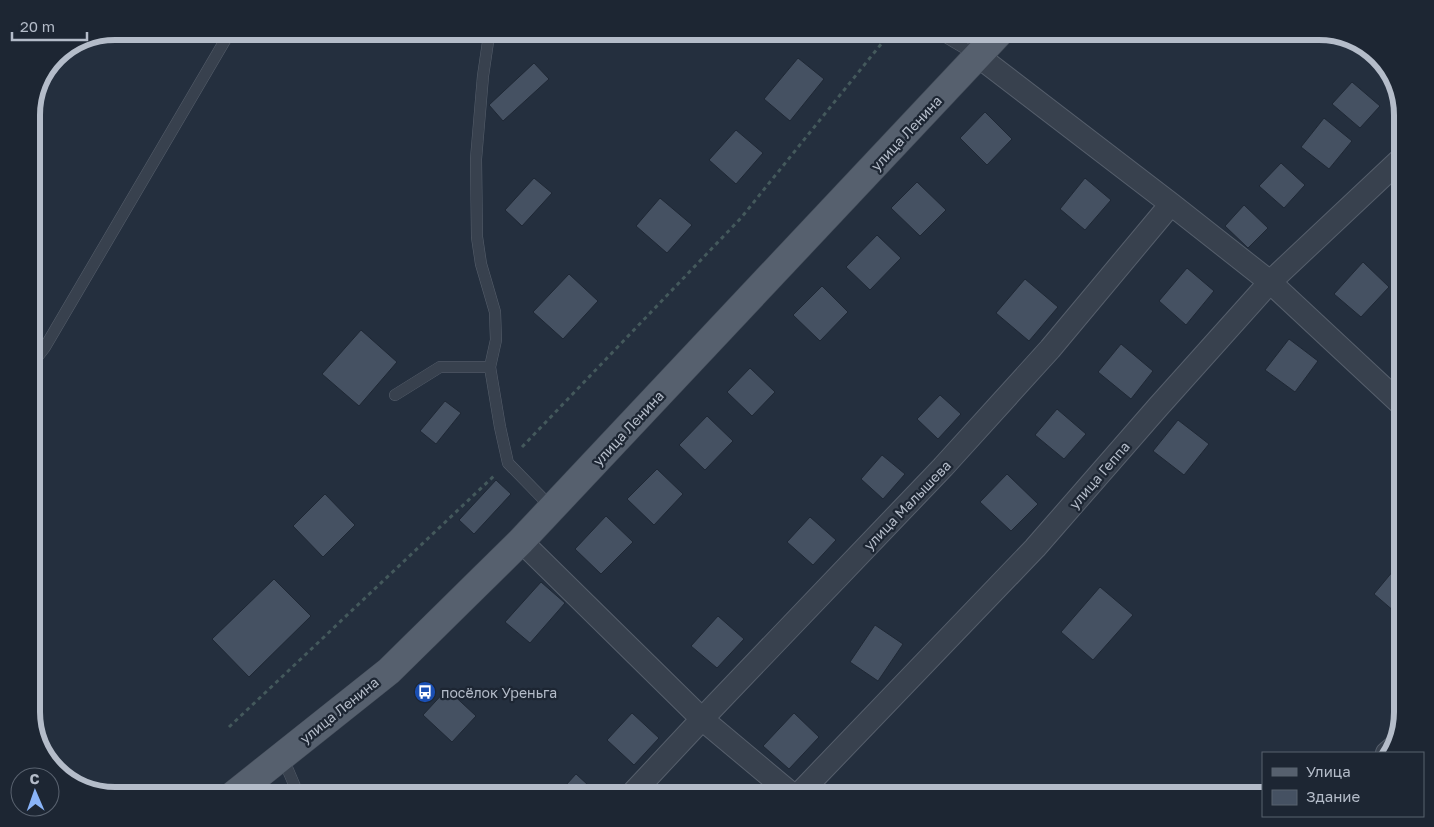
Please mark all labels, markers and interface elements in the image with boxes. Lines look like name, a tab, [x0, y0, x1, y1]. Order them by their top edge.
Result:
scale bar	[12, 10, 88, 42]
text: 20 m	[20, 17, 55, 35]
street label: улица Ленина	[867, 92, 945, 174]
street label: улица Ленина	[589, 387, 667, 469]
street label: улица Геппа	[1065, 438, 1133, 512]
street label: улица Малышева	[860, 457, 954, 553]
street label: улица Ленина	[296, 673, 382, 747]
bus stop icon: посёлок Уреньга	[413, 680, 437, 704]
place label: посёлок Уреньга	[441, 684, 557, 701]
legend	[1262, 752, 1424, 817]
text: Улица	[1306, 762, 1351, 780]
north arrow	[10, 767, 60, 817]
text: С	[29, 770, 40, 787]
text: Здание	[1306, 787, 1360, 805]

